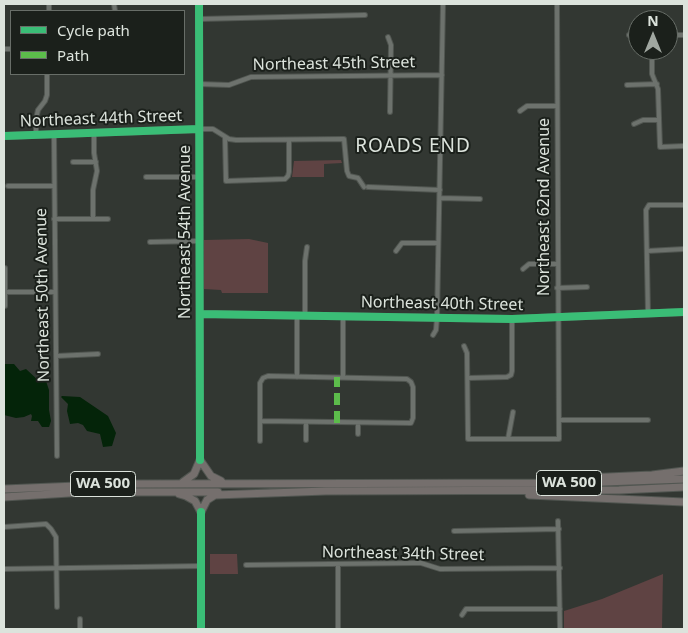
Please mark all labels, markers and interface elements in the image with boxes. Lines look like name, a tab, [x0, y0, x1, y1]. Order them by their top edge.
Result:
legend	[10, 10, 185, 75]
north arrow	[628, 10, 678, 60]
text: N	[647, 11, 659, 30]
text: Cycle path	[57, 20, 130, 40]
text: Path	[57, 45, 89, 65]
street label: Northeast 45th Street	[253, 53, 415, 75]
street label: Northeast 44th Street	[19, 107, 183, 131]
street label: Northeast 62nd Avenue	[534, 118, 554, 296]
district label: ROADS END	[354, 136, 472, 158]
street label: Northeast 54th Avenue	[175, 145, 195, 319]
street label: Northeast 50th Avenue	[32, 208, 54, 382]
street label: Northeast 40th Street	[361, 293, 523, 315]
road number: WA 500	[536, 470, 602, 496]
road number: WA 500	[70, 472, 136, 496]
street label: Northeast 34th Street	[322, 543, 484, 565]

